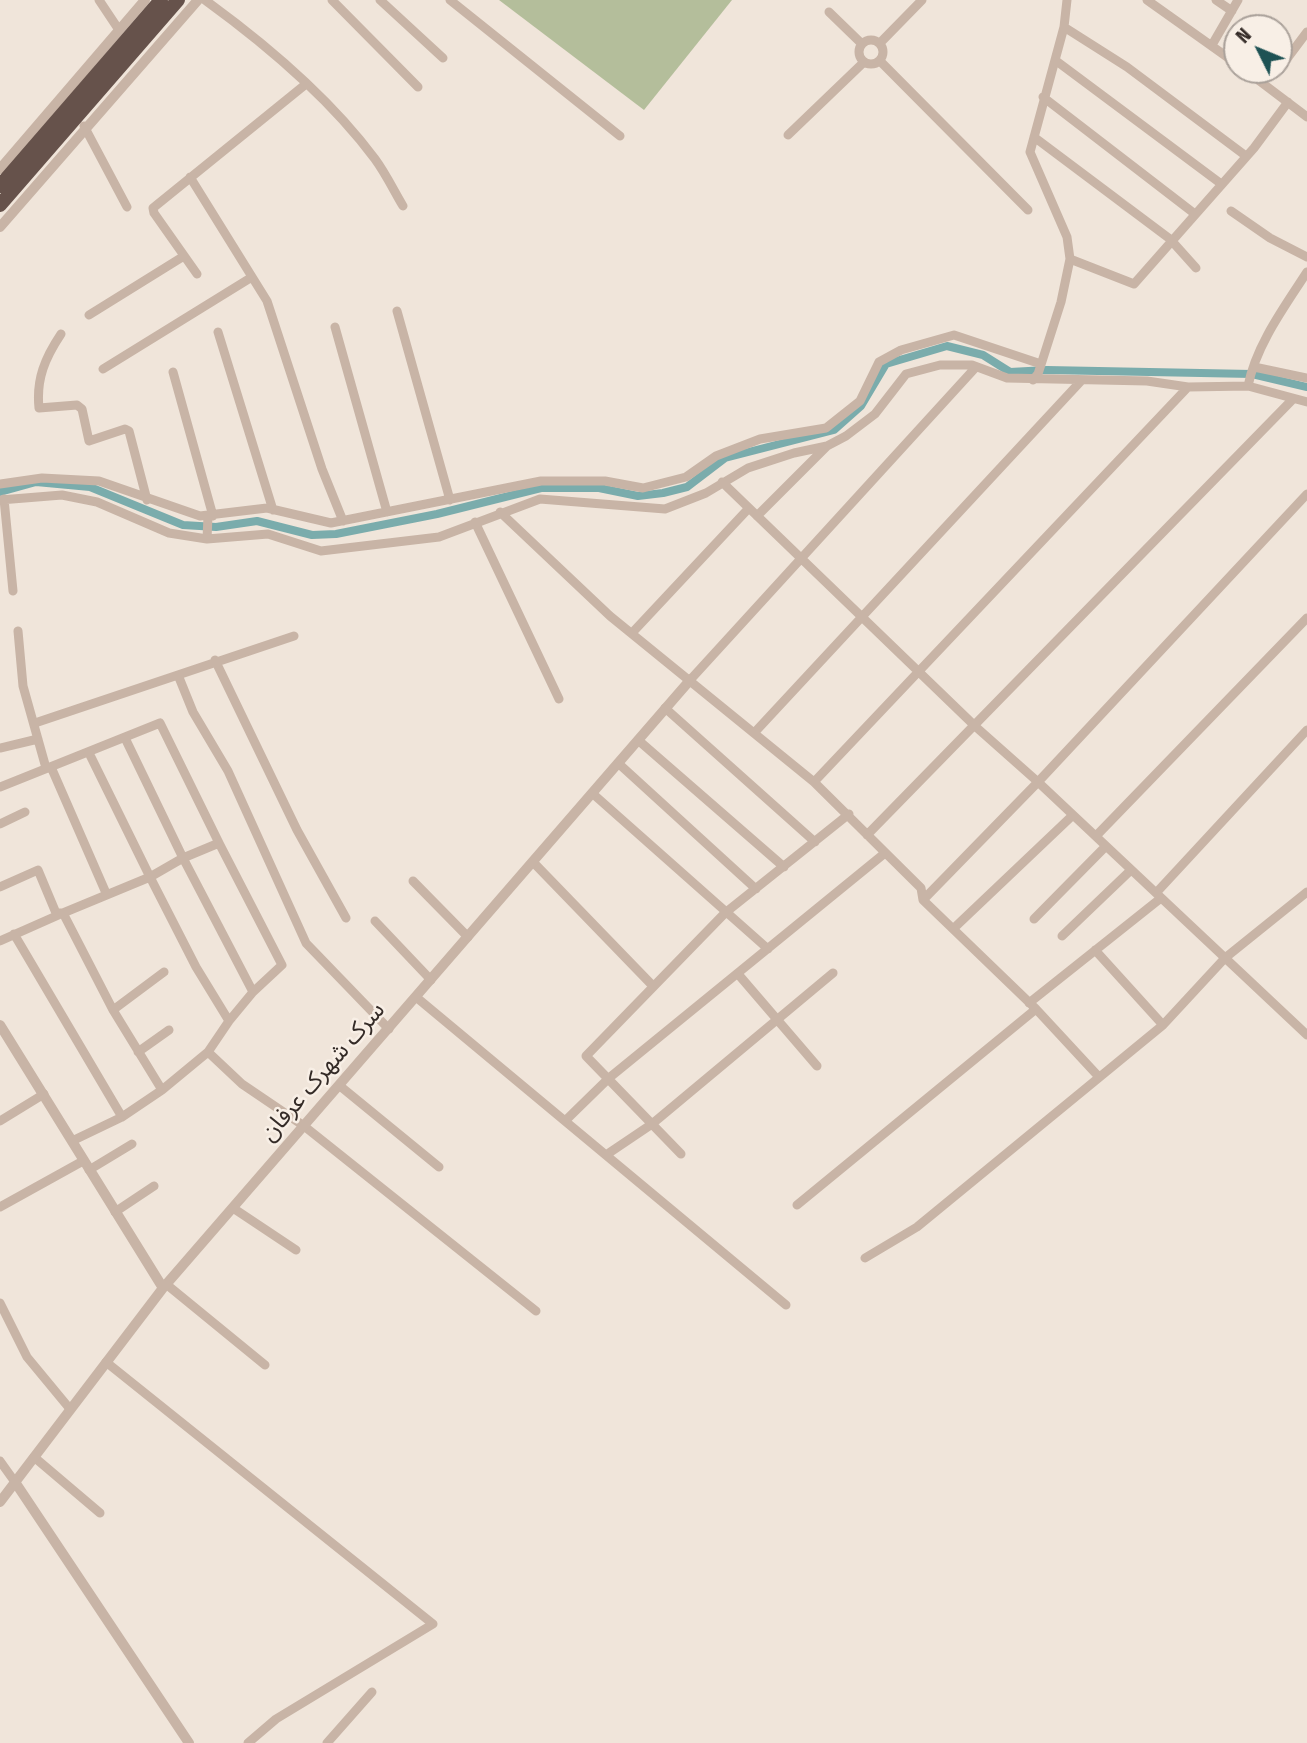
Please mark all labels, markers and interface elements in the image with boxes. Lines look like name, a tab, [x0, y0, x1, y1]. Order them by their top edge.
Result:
north arrow	[1223, 14, 1293, 84]
text: N	[1231, 24, 1256, 48]
street label: سرک شهرک عرفان	[255, 996, 391, 1148]

